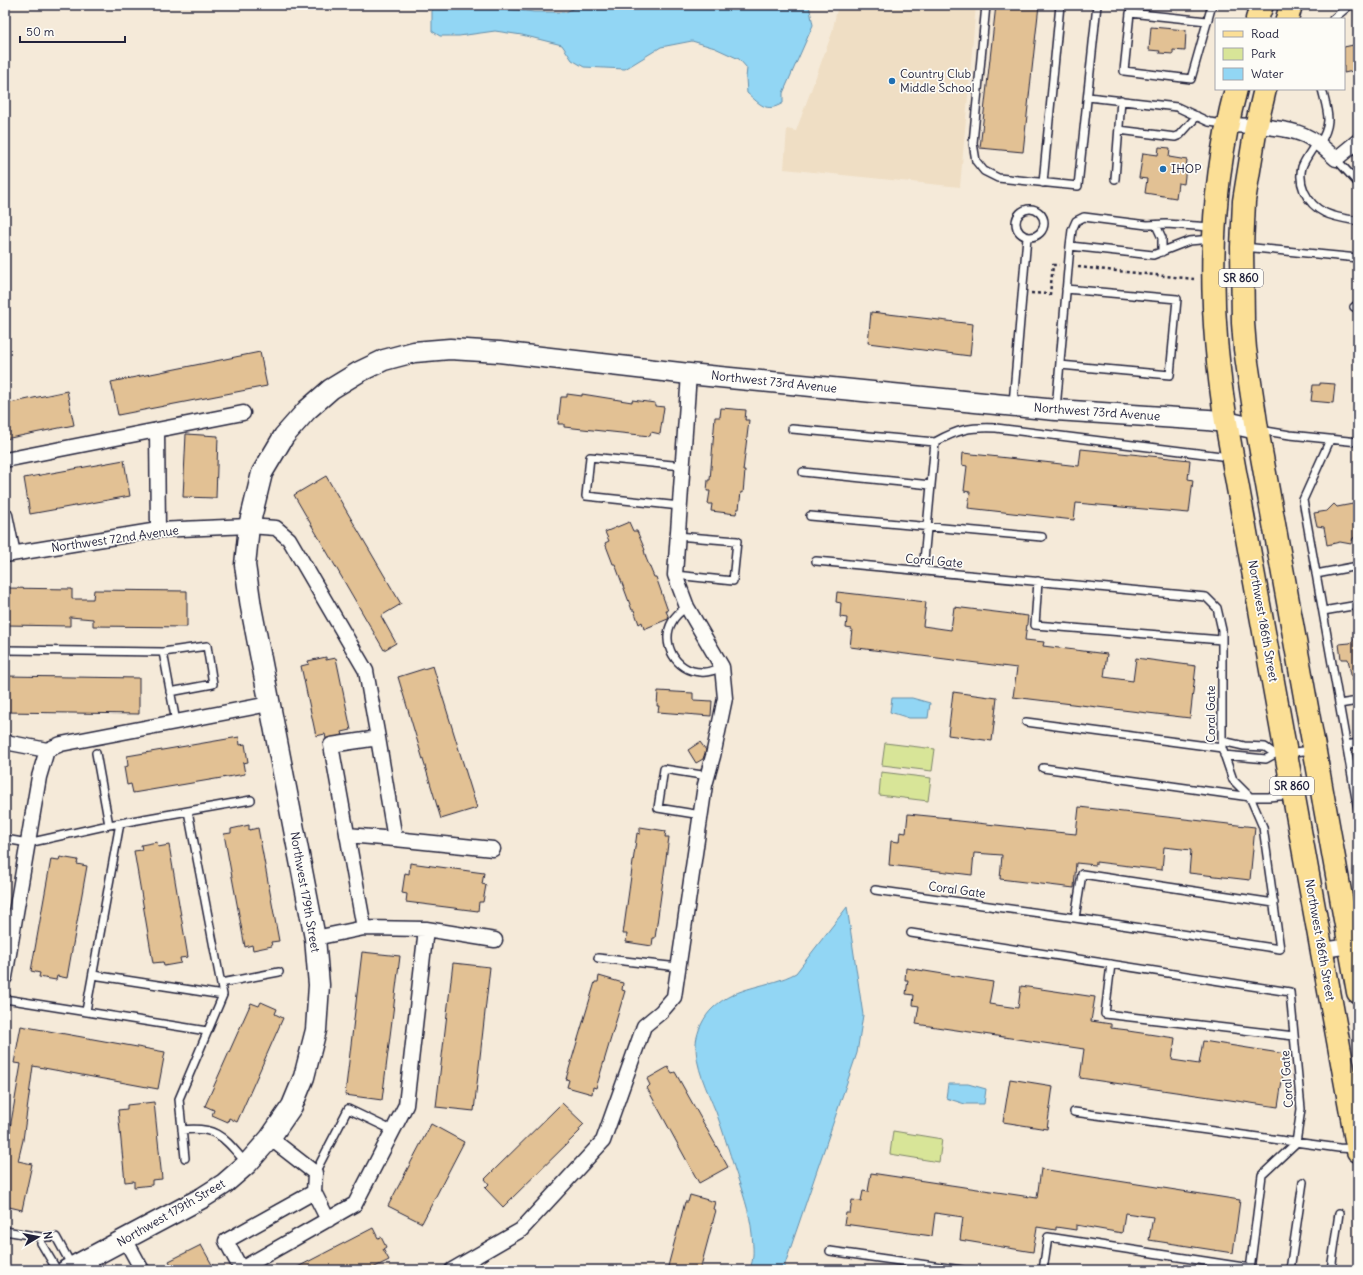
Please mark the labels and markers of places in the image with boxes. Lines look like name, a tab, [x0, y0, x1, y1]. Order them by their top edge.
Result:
place label: Country Club Middle School	[900, 66, 974, 95]
marker: Country Club Middle School	[887, 76, 897, 86]
place label: IHOP	[1171, 161, 1201, 176]
marker: IHOP	[1158, 164, 1168, 174]

